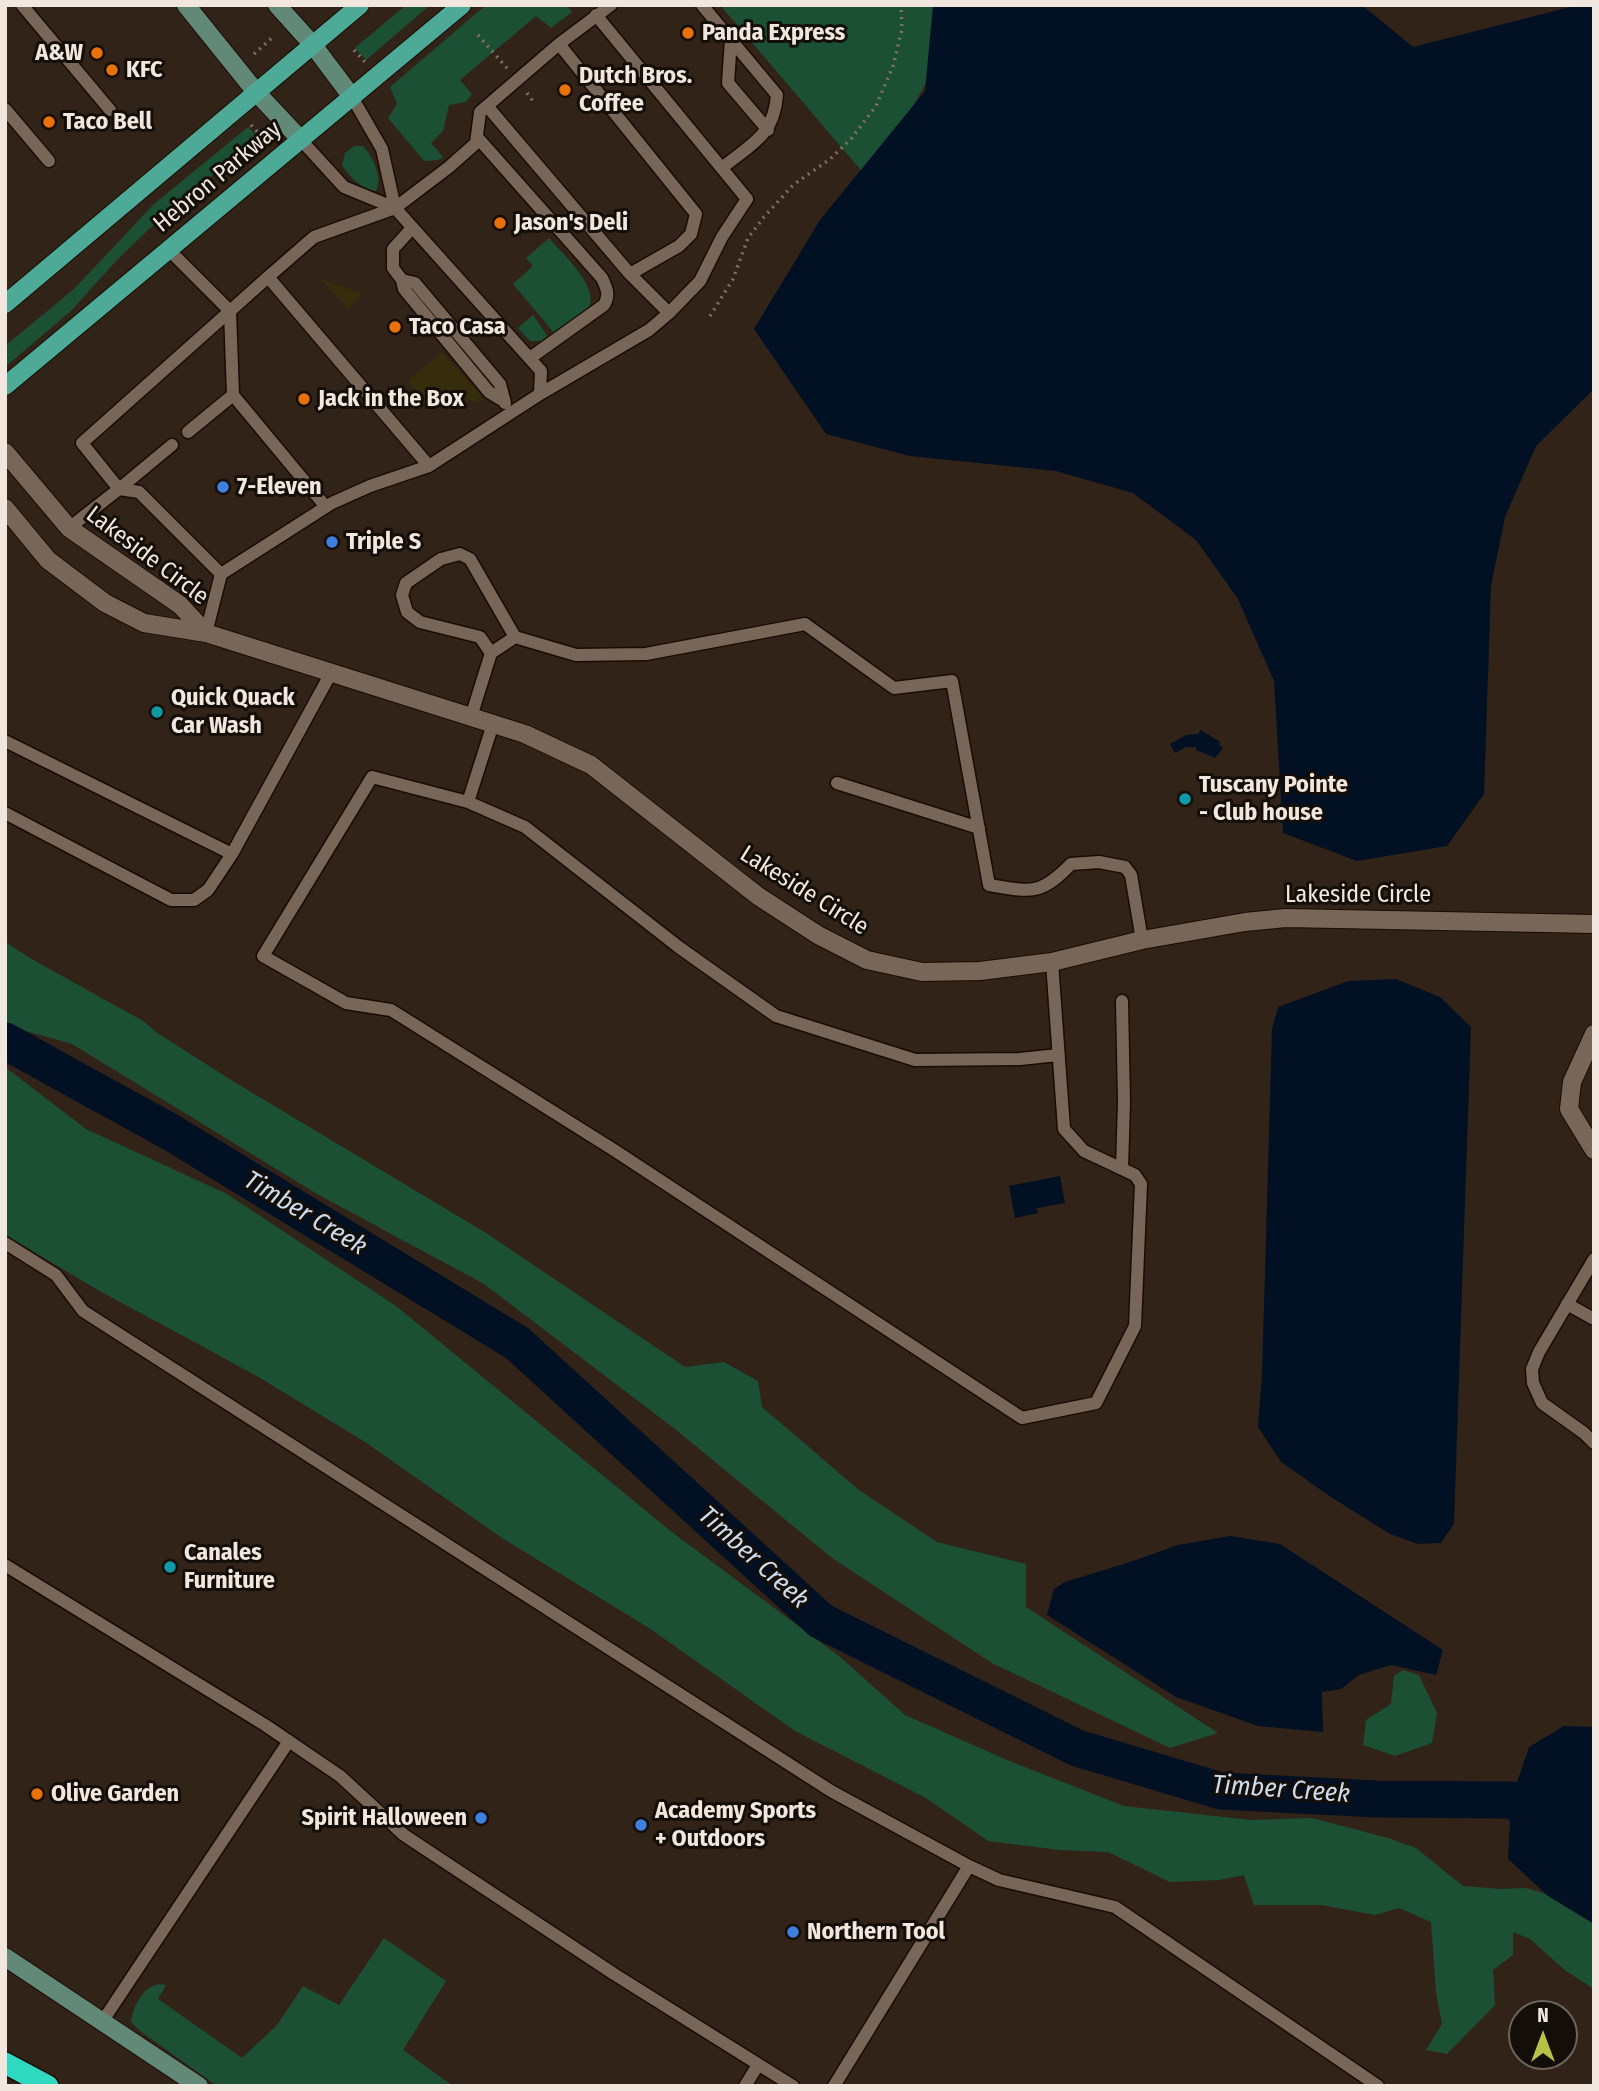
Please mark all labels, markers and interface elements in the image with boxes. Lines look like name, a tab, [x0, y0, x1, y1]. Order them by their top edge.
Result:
place label: Panda Express	[702, 19, 845, 47]
marker: Panda Express	[680, 25, 696, 41]
place label: A&W	[35, 39, 83, 67]
marker: A&W	[89, 45, 105, 61]
place label: KFC	[126, 56, 163, 84]
marker: KFC	[104, 62, 120, 78]
place label: Dutch Bros. Coffee	[579, 62, 692, 118]
marker: Dutch Bros. Coffee	[557, 82, 573, 98]
place label: Taco Bell	[63, 108, 152, 136]
marker: Taco Bell	[41, 114, 57, 130]
street label: Hebron Parkway	[148, 115, 288, 239]
place label: Jason's Deli	[514, 209, 628, 237]
marker: Jason's Deli	[492, 215, 508, 231]
place label: Taco Casa	[409, 313, 506, 341]
marker: Taco Casa	[387, 319, 403, 335]
place label: Jack in the Box	[318, 385, 464, 413]
marker: Jack in the Box	[296, 391, 312, 407]
place label: 7-Eleven	[237, 473, 322, 501]
marker: 7-Eleven	[215, 479, 231, 495]
street label: Lakeside Circle	[80, 501, 214, 611]
place label: Triple S	[346, 528, 421, 556]
marker: Triple S	[324, 534, 340, 550]
place label: Quick Quack Car Wash	[171, 684, 295, 740]
marker: Quick Quack Car Wash	[149, 704, 165, 720]
place label: Tuscany Pointe - Club house	[1199, 771, 1348, 827]
marker: Tuscany Pointe - Club house	[1177, 791, 1193, 807]
street label: Lakeside Circle	[734, 840, 874, 942]
street label: Lakeside Circle	[1285, 881, 1431, 909]
water label: Timber Creek	[238, 1165, 372, 1263]
water label: Timber Creek	[691, 1500, 815, 1616]
place label: Canales Furniture	[184, 1539, 275, 1595]
marker: Canales Furniture	[162, 1559, 178, 1575]
water label: Timber Creek	[1211, 1770, 1351, 1810]
place label: Olive Garden	[51, 1780, 179, 1808]
marker: Olive Garden	[29, 1786, 45, 1802]
place label: Academy Sports + Outdoors	[655, 1797, 816, 1853]
place label: Spirit Halloween	[302, 1804, 467, 1832]
marker: Spirit Halloween	[473, 1810, 489, 1826]
marker: Academy Sports + Outdoors	[633, 1817, 649, 1833]
place label: Northern Tool	[807, 1918, 945, 1946]
marker: Northern Tool	[785, 1924, 801, 1940]
north arrow	[1508, 2000, 1578, 2070]
text: N	[1537, 2004, 1549, 2027]

